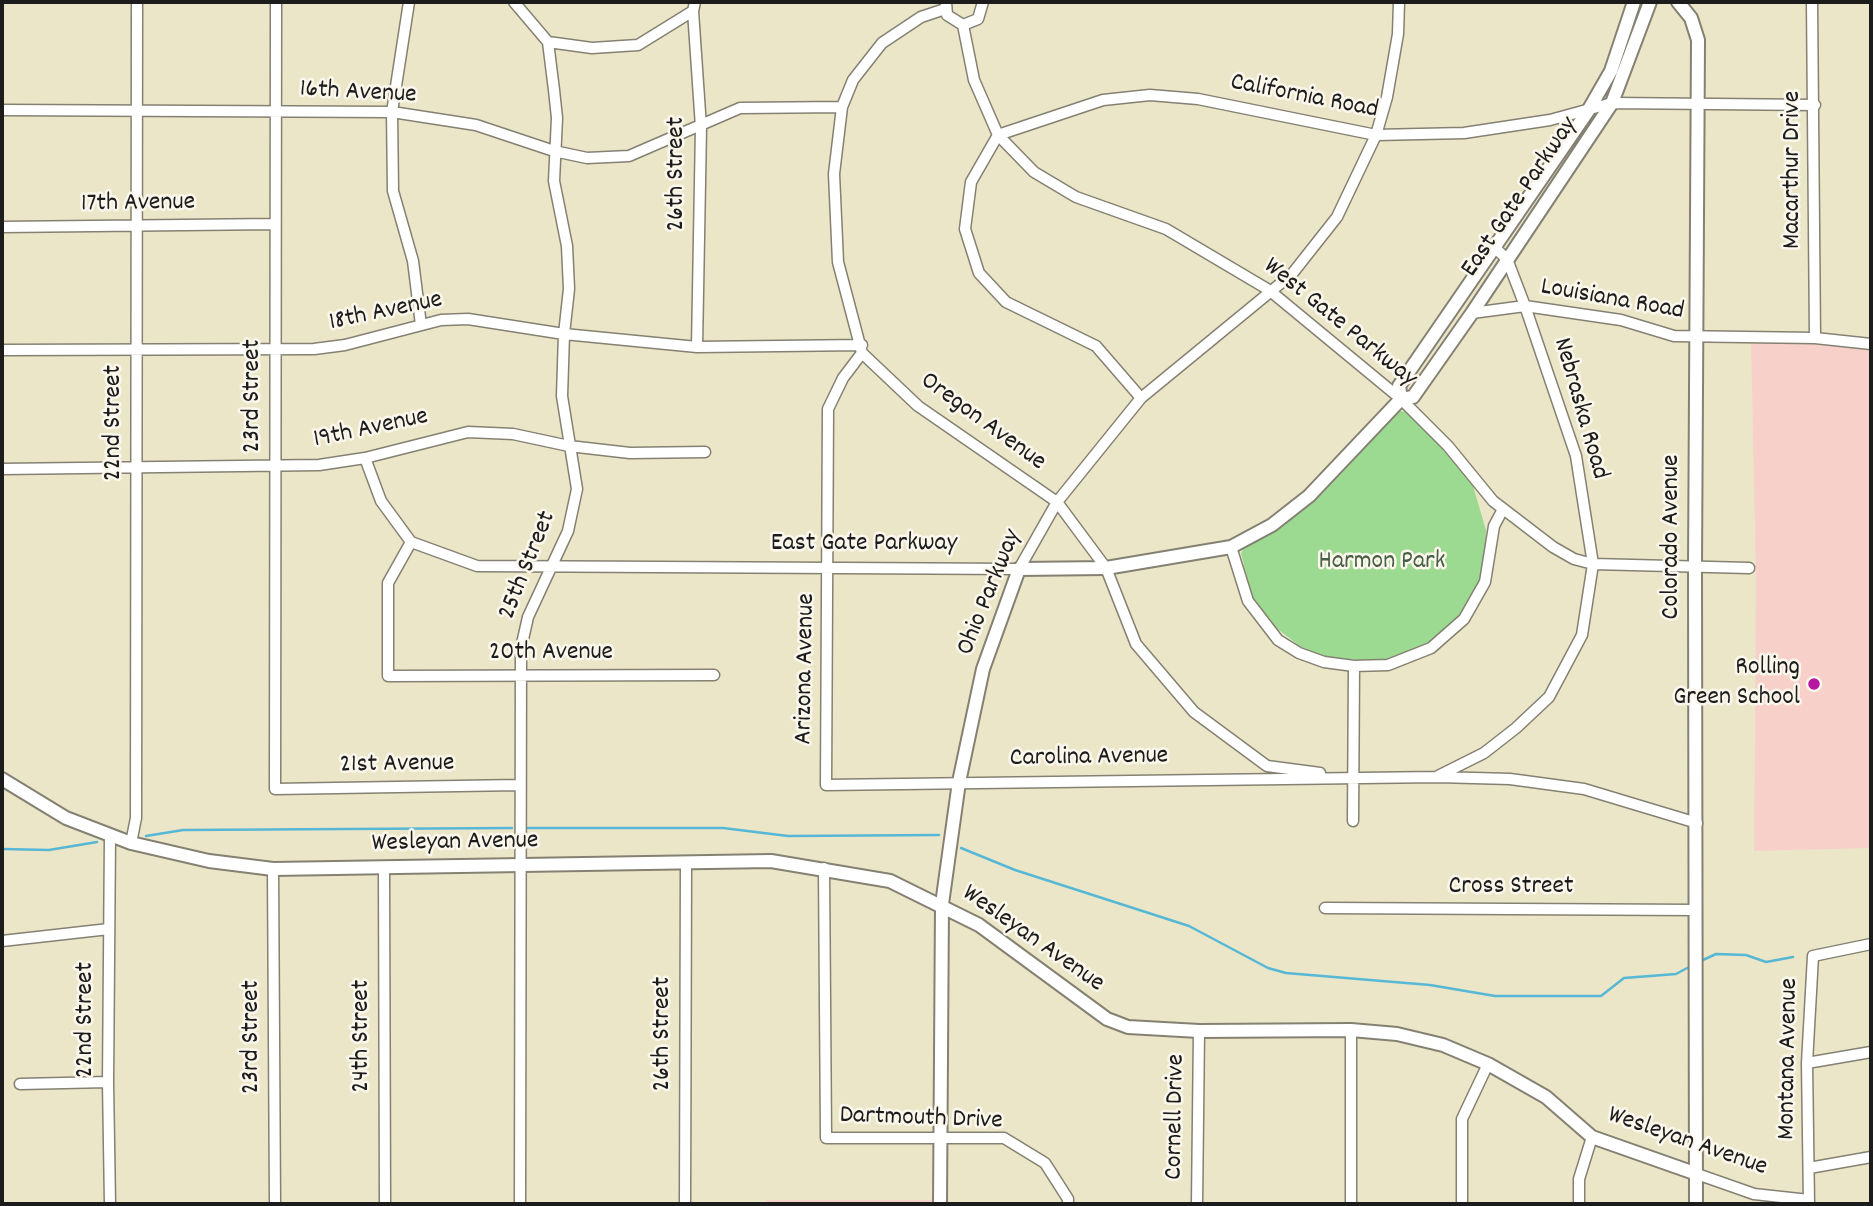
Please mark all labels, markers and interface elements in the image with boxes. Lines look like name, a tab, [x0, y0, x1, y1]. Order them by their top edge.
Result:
street label: California Road	[1227, 68, 1381, 128]
street label: 16th Avenue	[299, 75, 417, 113]
street label: Macarthur Drive	[1778, 91, 1810, 249]
street label: East Gate Parkway	[1456, 112, 1586, 284]
street label: 26th Street	[662, 117, 694, 231]
street label: 17th Avenue	[81, 188, 195, 222]
street label: West Gate Parkway	[1256, 252, 1422, 396]
street label: Louisiana Road	[1538, 273, 1686, 329]
street label: 18th Avenue	[327, 286, 445, 340]
street label: Nebraska Road	[1544, 335, 1614, 483]
street label: 23rd Street	[238, 339, 270, 453]
street label: 22nd Street	[99, 365, 131, 481]
street label: Oregon Avenue	[913, 367, 1051, 479]
street label: 19th Avenue	[311, 403, 431, 457]
street label: Colorado Avenue	[1657, 455, 1689, 619]
street label: 25th Street	[493, 507, 565, 625]
street label: Ohio Parkway	[952, 526, 1030, 660]
street label: East Gate Parkway	[771, 529, 957, 561]
park label: Harmon Park	[1319, 547, 1445, 579]
street label: Arizona Avenue	[790, 593, 824, 745]
street label: 20th Avenue	[489, 638, 613, 670]
place label: Rolling Green School	[1673, 653, 1800, 714]
marker: Rolling Green School	[1806, 676, 1822, 692]
street label: Carolina Avenue	[1009, 742, 1169, 776]
street label: 21st Avenue	[339, 749, 455, 783]
street label: Wesleyan Avenue	[371, 827, 539, 861]
street label: Cross Street	[1448, 872, 1574, 904]
street label: Wesleyan Avenue	[955, 879, 1109, 1001]
street label: 22nd Street	[71, 962, 103, 1078]
street label: 26th Street	[648, 977, 680, 1091]
street label: Montana Avenue	[1773, 978, 1807, 1140]
street label: 23rd Street	[237, 980, 269, 1094]
street label: 24th Street	[347, 980, 379, 1092]
street label: Cornell Drive	[1160, 1054, 1194, 1180]
street label: Wesleyan Avenue	[1603, 1101, 1771, 1185]
street label: Dartmouth Drive	[839, 1102, 1003, 1138]

